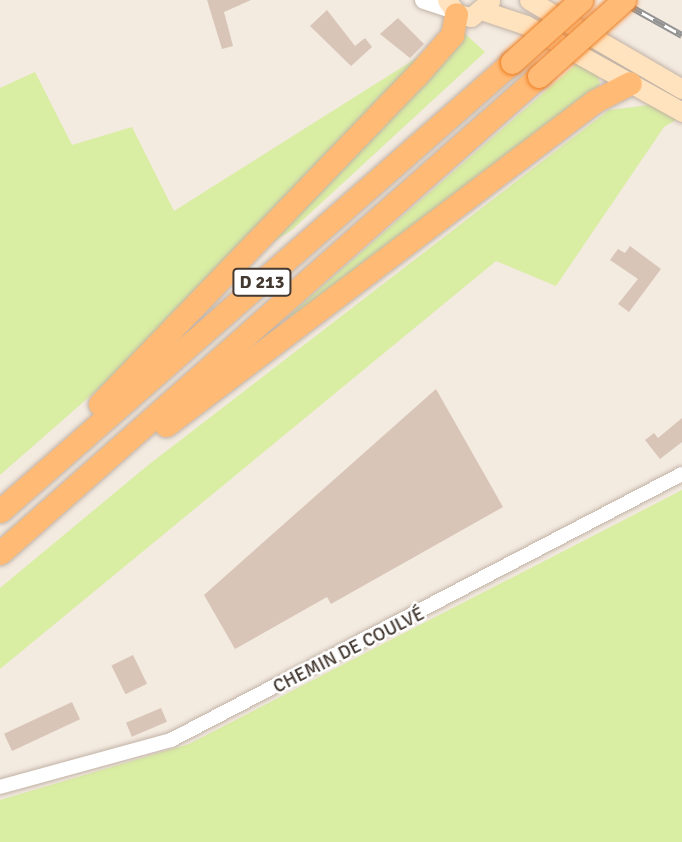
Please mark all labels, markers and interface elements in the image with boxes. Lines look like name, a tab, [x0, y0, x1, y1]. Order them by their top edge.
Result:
road number: D 213	[232, 268, 292, 296]
street label: CHEMIN DE COULVÉ	[270, 603, 428, 699]

